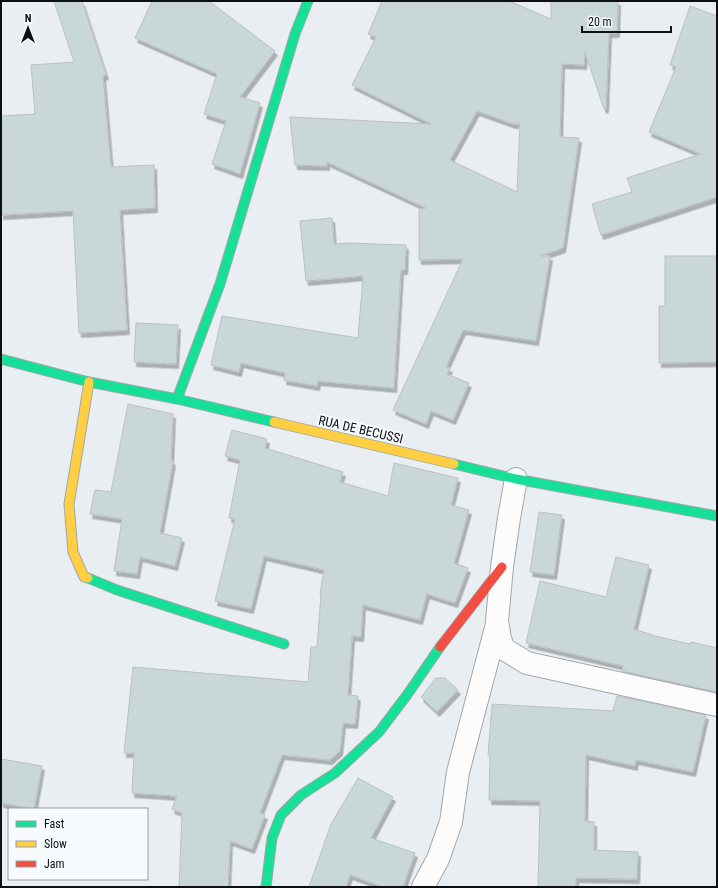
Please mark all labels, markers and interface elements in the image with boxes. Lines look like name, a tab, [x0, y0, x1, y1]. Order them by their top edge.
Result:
north arrow	[8, 8, 48, 48]
scale bar	[582, 8, 671, 34]
text: N	[25, 12, 32, 25]
text: 20 m	[588, 15, 612, 29]
street label: RUA DE BECUSSI	[317, 412, 405, 447]
legend	[8, 808, 148, 880]
text: Fast	[44, 817, 65, 831]
text: Slow	[44, 837, 67, 851]
text: Jam	[44, 857, 65, 871]

